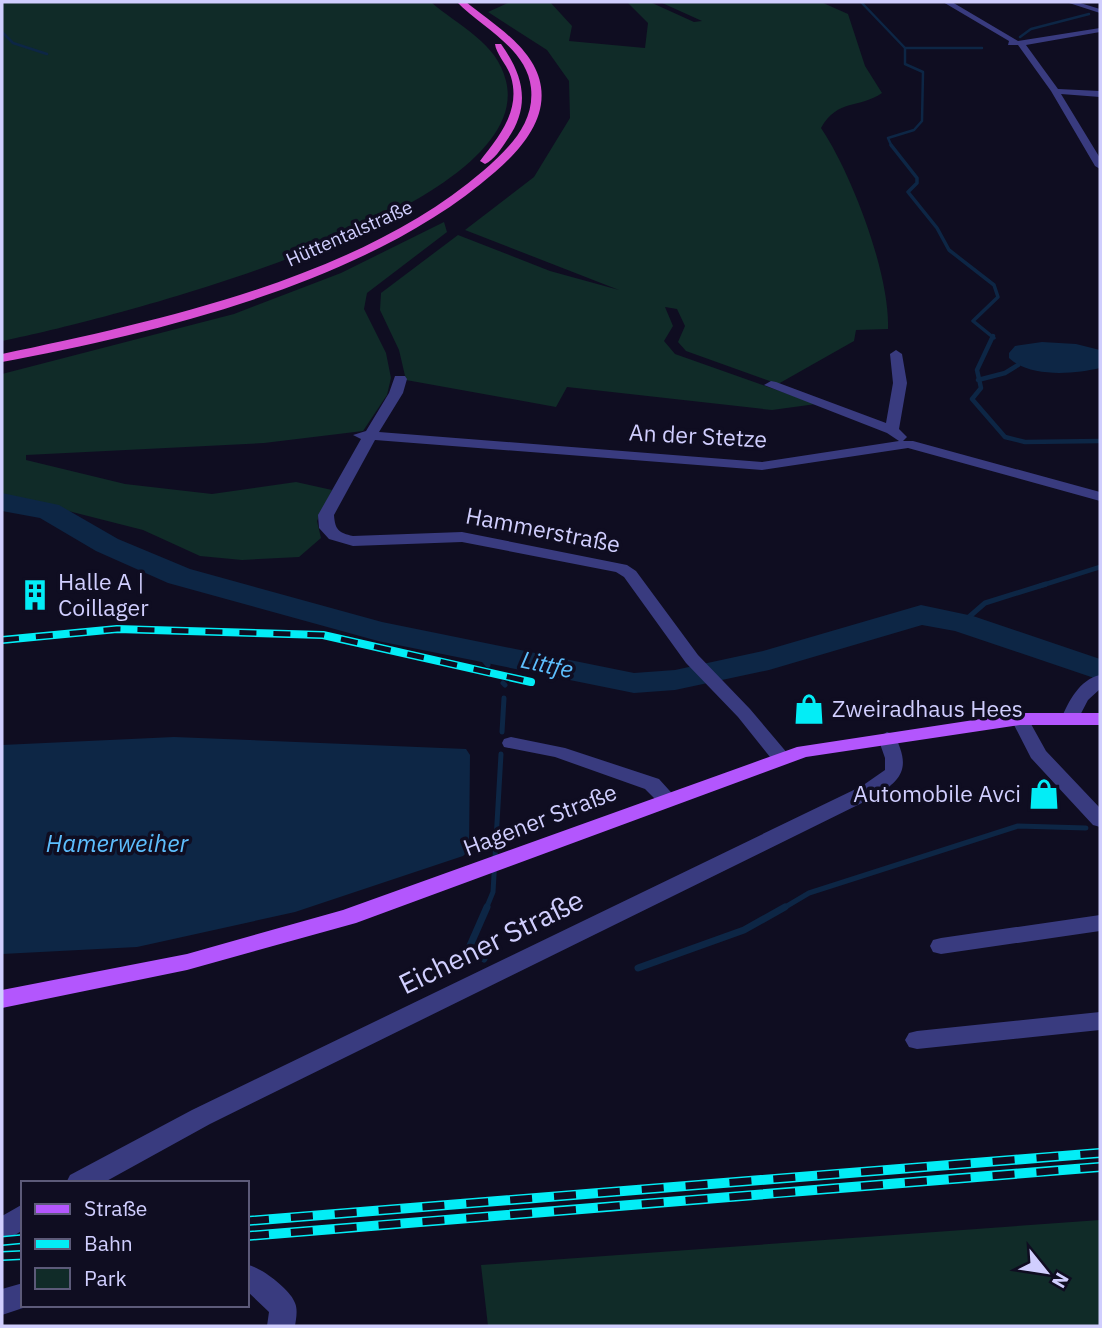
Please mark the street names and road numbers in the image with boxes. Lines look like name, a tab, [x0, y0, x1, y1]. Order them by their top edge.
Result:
street label: Hüttentalstraße	[282, 194, 416, 272]
street label: An der Stetze	[628, 416, 768, 454]
street label: Hammerstraße	[463, 499, 623, 559]
street label: Hagener Straße	[459, 776, 621, 862]
street label: Eichener Straße	[392, 881, 589, 1002]

